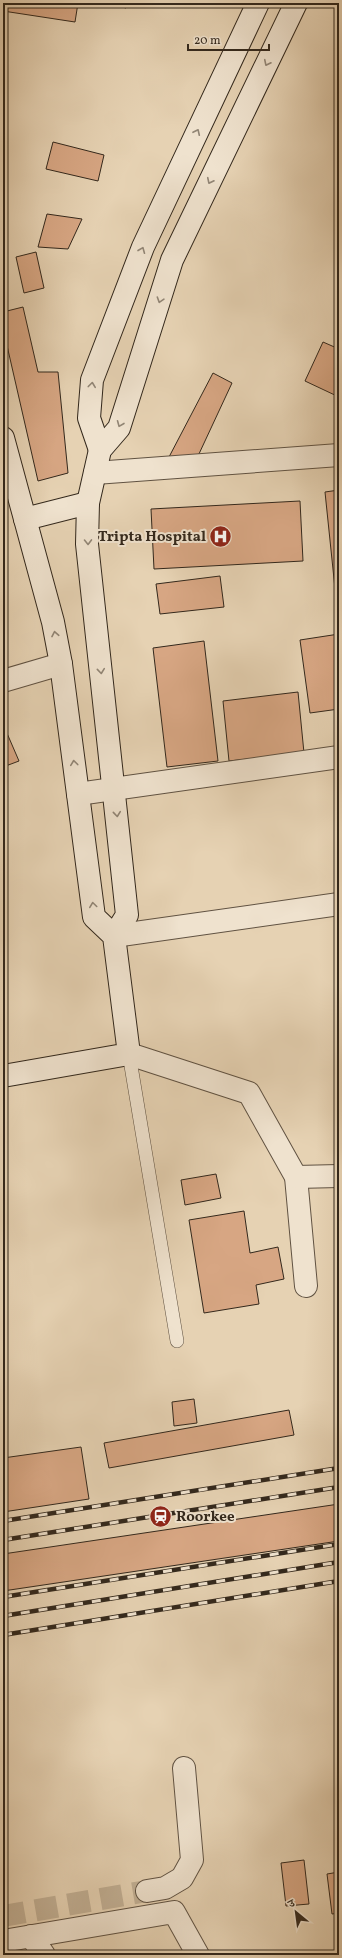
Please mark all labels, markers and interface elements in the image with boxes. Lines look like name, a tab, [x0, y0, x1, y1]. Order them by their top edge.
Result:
scale bar	[188, 26, 269, 52]
text: 20 m	[194, 33, 221, 49]
one-way arrow	[264, 59, 272, 67]
one-way arrow	[192, 129, 200, 137]
one-way arrow	[207, 176, 215, 184]
one-way arrow	[137, 246, 145, 253]
one-way arrow	[156, 296, 165, 303]
one-way arrow	[87, 382, 96, 388]
one-way arrow	[116, 420, 124, 427]
hospital icon: Tripta Hospital	[208, 523, 234, 549]
place label: Tripta Hospital	[98, 527, 206, 548]
one-way arrow	[84, 539, 92, 545]
one-way arrow	[51, 631, 60, 637]
one-way arrow	[97, 668, 106, 674]
one-way arrow	[69, 760, 78, 766]
one-way arrow	[112, 811, 121, 817]
one-way arrow	[89, 902, 98, 908]
station icon: Roorkee	[148, 1503, 174, 1529]
place label: Roorkee	[176, 1507, 235, 1528]
north arrow	[276, 1892, 316, 1932]
text: उ	[285, 1896, 299, 1913]

